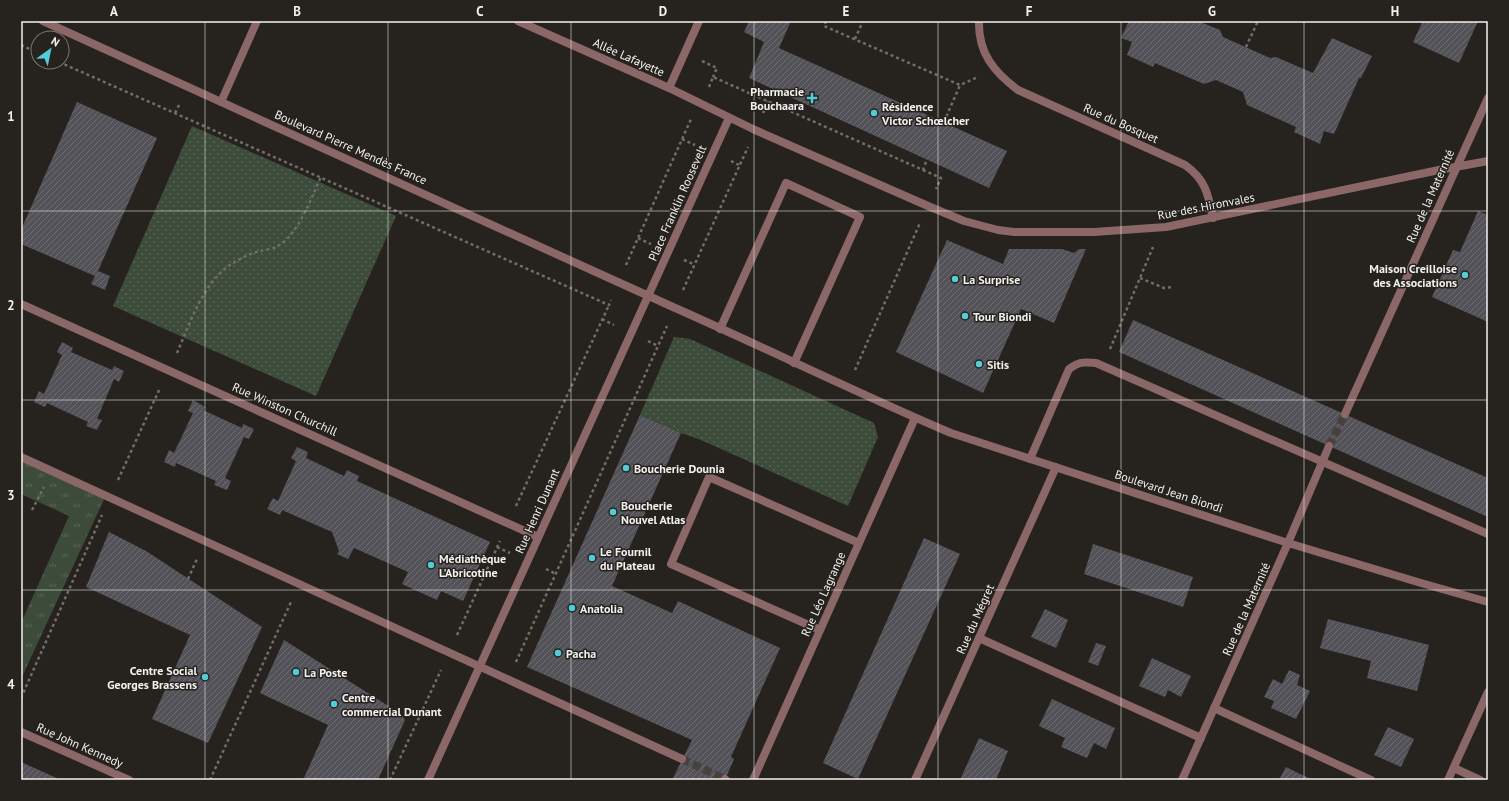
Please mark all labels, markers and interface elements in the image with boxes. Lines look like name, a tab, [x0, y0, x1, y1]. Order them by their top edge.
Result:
text: A	[110, 3, 118, 20]
text: B	[293, 3, 301, 20]
text: C	[476, 3, 484, 20]
text: D	[659, 3, 667, 20]
text: E	[843, 3, 850, 20]
text: F	[1026, 3, 1033, 20]
text: G	[1208, 3, 1216, 20]
text: H	[1391, 3, 1399, 20]
north arrow	[30, 30, 70, 70]
text: N	[49, 34, 62, 49]
street label: Allée Lafayette	[591, 35, 667, 79]
place label: Pharmacie Bouchaara	[750, 84, 804, 113]
marker: Pharmacie Bouchaara	[807, 93, 817, 103]
place label: Résidence Victor Schœlcher	[881, 99, 970, 128]
street label: Rue du Bosquet	[1081, 100, 1161, 146]
street label: Boulevard Pierre Mendès France	[272, 107, 430, 187]
text: 1	[7, 108, 15, 125]
marker: Résidence Victor Schœlcher	[869, 108, 879, 118]
street label: Place Franklin Roosevelt	[645, 143, 709, 263]
street label: Rue de la Maternité	[1403, 147, 1457, 245]
street label: Rue des Hironvales	[1156, 189, 1256, 223]
place label: Maison Creilloise des Associations	[1369, 261, 1457, 290]
marker: Maison Creilloise des Associations	[1460, 270, 1470, 280]
place label: La Surprise	[963, 272, 1020, 287]
marker: La Surprise	[950, 274, 960, 284]
text: 2	[7, 297, 15, 314]
place label: Tour Biondi	[973, 309, 1031, 324]
marker: Tour Biondi	[960, 311, 970, 321]
place label: Sitis	[987, 357, 1009, 372]
marker: Sitis	[974, 359, 984, 369]
street label: Rue Winston Churchill	[230, 379, 340, 439]
place label: Boucherie Dounia	[634, 461, 725, 476]
marker: Boucherie Dounia	[621, 463, 631, 473]
street label: Rue Henri Dunant	[512, 466, 562, 556]
street label: Boulevard Jean Biondi	[1113, 466, 1225, 516]
text: 3	[7, 487, 15, 504]
place label: Boucherie Nouvel Atlas	[621, 498, 685, 527]
marker: Boucherie Nouvel Atlas	[608, 507, 618, 517]
place label: Le Fournil du Plateau	[600, 544, 655, 573]
street label: Rue Léo Lagrange	[798, 549, 848, 639]
place label: Médiathèque L'Abricotine	[439, 551, 506, 580]
marker: Le Fournil du Plateau	[587, 553, 597, 563]
marker: Médiathèque L'Abricotine	[426, 560, 436, 570]
street label: Rue de la Maternité	[1219, 560, 1273, 658]
street label: Rue du Mégret	[953, 582, 997, 656]
place label: Anatolia	[580, 601, 623, 616]
marker: Anatolia	[567, 603, 577, 613]
place label: Pacha	[566, 646, 596, 661]
marker: Pacha	[553, 648, 563, 658]
place label: Centre Social Georges Brassens	[107, 663, 197, 692]
place label: La Poste	[304, 665, 347, 680]
marker: La Poste	[291, 667, 301, 677]
marker: Centre Social Georges Brassens	[200, 672, 210, 682]
text: 4	[7, 676, 15, 693]
place label: Centre commercial Dunant	[342, 690, 442, 719]
marker: Centre commercial Dunant	[329, 699, 339, 709]
street label: Rue John Kennedy	[34, 719, 126, 771]

